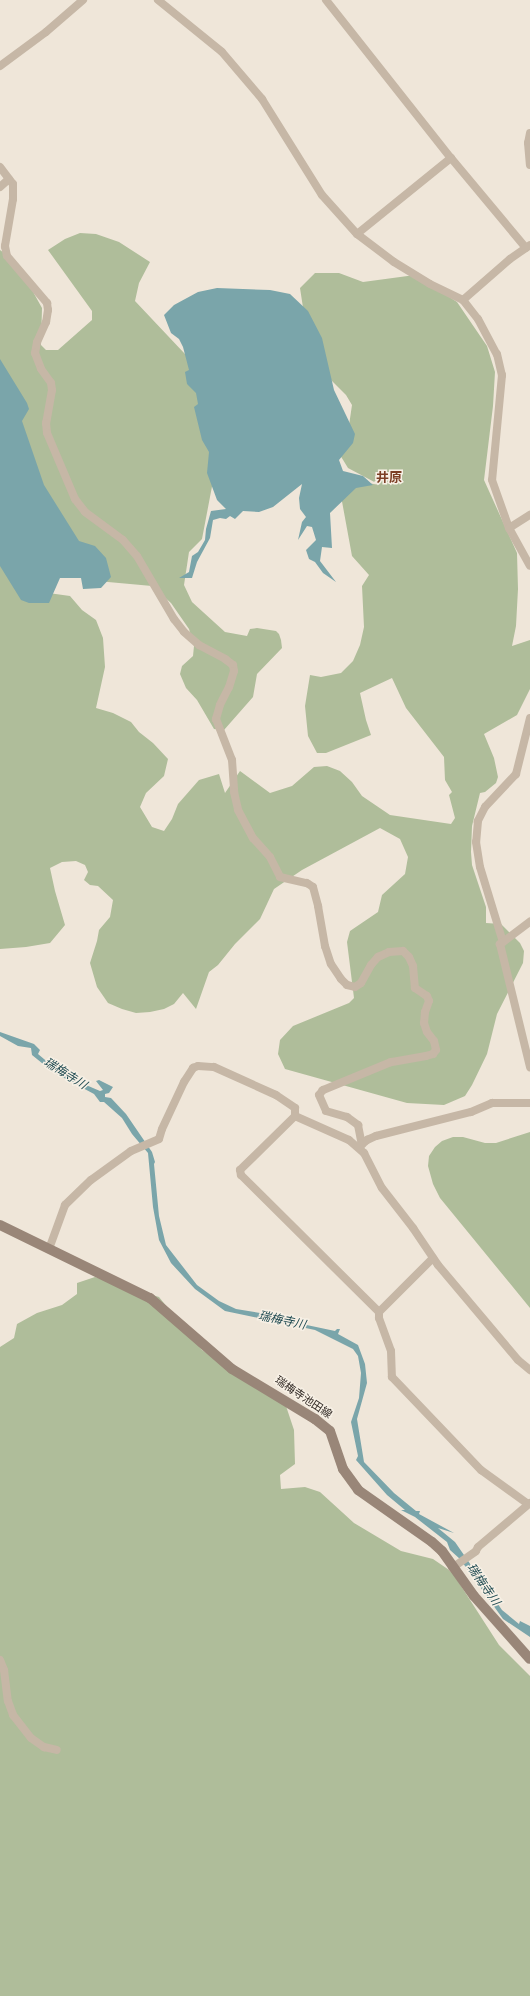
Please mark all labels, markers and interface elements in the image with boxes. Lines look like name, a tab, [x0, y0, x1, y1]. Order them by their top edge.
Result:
district label: 井原	[376, 470, 402, 486]
water label: 瑞梅寺川	[41, 1055, 89, 1093]
water label: 瑞梅寺川	[257, 1309, 307, 1333]
street label: 瑞梅寺池田線	[272, 1374, 334, 1422]
water label: 瑞梅寺川	[463, 1561, 503, 1609]

